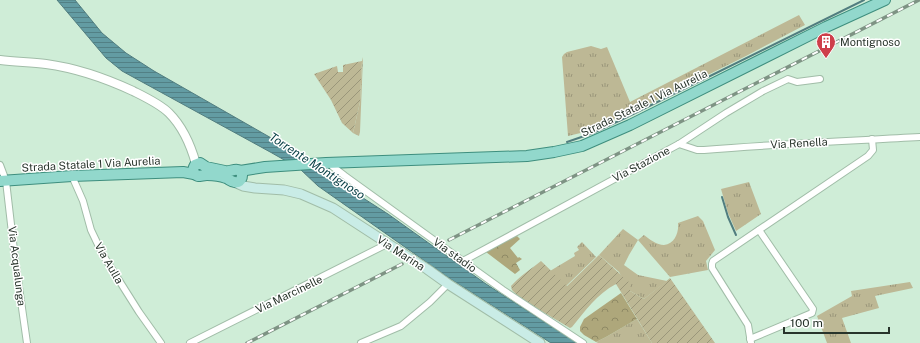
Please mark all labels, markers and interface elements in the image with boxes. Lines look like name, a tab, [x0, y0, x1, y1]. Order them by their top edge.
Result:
building icon: Montignoso	[815, 31, 837, 59]
place label: Montignoso	[840, 36, 900, 48]
street label: Strada Statale 1 Via Aurelia	[579, 67, 709, 139]
water label: Torrente Montignoso	[266, 130, 368, 202]
street label: Via Renella	[770, 136, 828, 150]
street label: Via Stazione	[610, 144, 672, 184]
street label: Strada Statale 1 Via Aurelia	[21, 154, 161, 174]
street label: Via Acqualunga	[6, 225, 28, 307]
street label: Via Marina	[375, 233, 427, 273]
street label: Via stadio	[431, 235, 479, 275]
street label: Via Aulla	[92, 240, 126, 286]
street label: Via Marcinelle	[254, 273, 324, 315]
scale bar	[784, 309, 889, 335]
text: 100 m	[790, 316, 823, 330]

